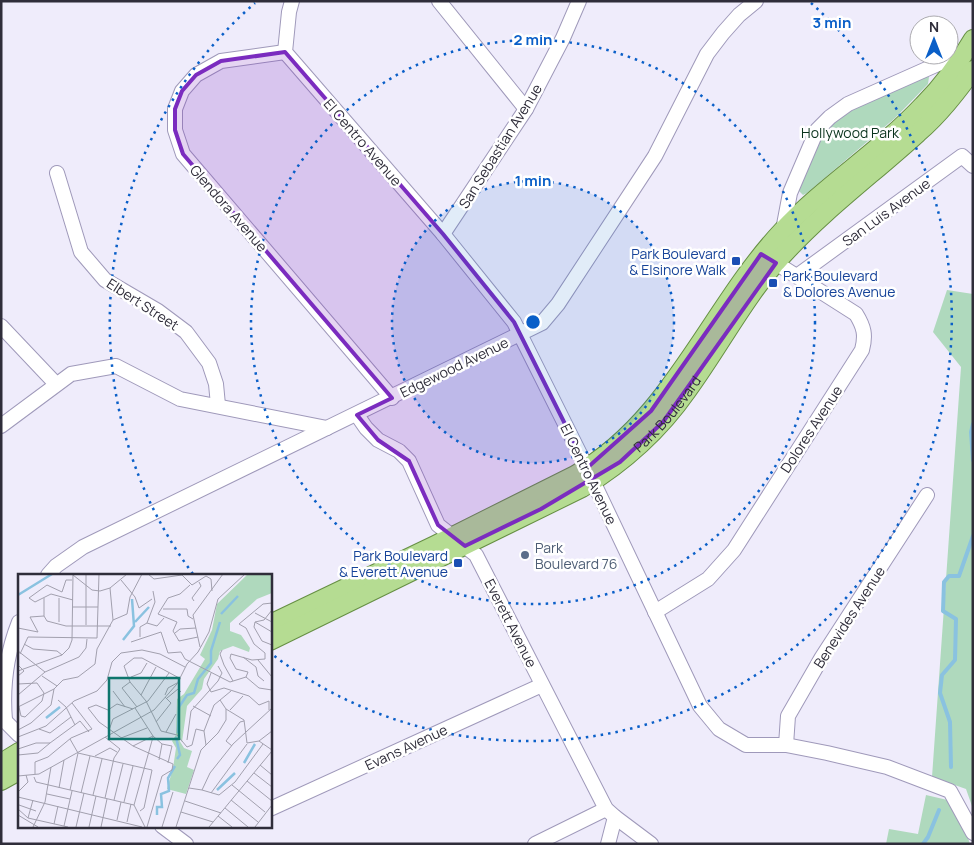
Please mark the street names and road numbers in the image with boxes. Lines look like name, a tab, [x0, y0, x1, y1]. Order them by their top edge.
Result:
street label: San Sebastian Avenue	[454, 80, 546, 212]
street label: El Centro Avenue	[320, 94, 406, 190]
street label: Glendora Avenue	[186, 161, 272, 255]
street label: San Luis Avenue	[838, 174, 934, 250]
street label: Elbert Street	[103, 274, 183, 335]
street label: Edgewood Avenue	[397, 332, 511, 402]
street label: Park Boulevard	[629, 372, 705, 456]
street label: Dolores Avenue	[776, 382, 846, 476]
street label: El Centro Avenue	[556, 420, 622, 528]
street label: Benevides Avenue	[809, 562, 889, 672]
street label: Everett Avenue	[480, 575, 542, 671]
street label: Evans Avenue	[362, 720, 450, 774]

